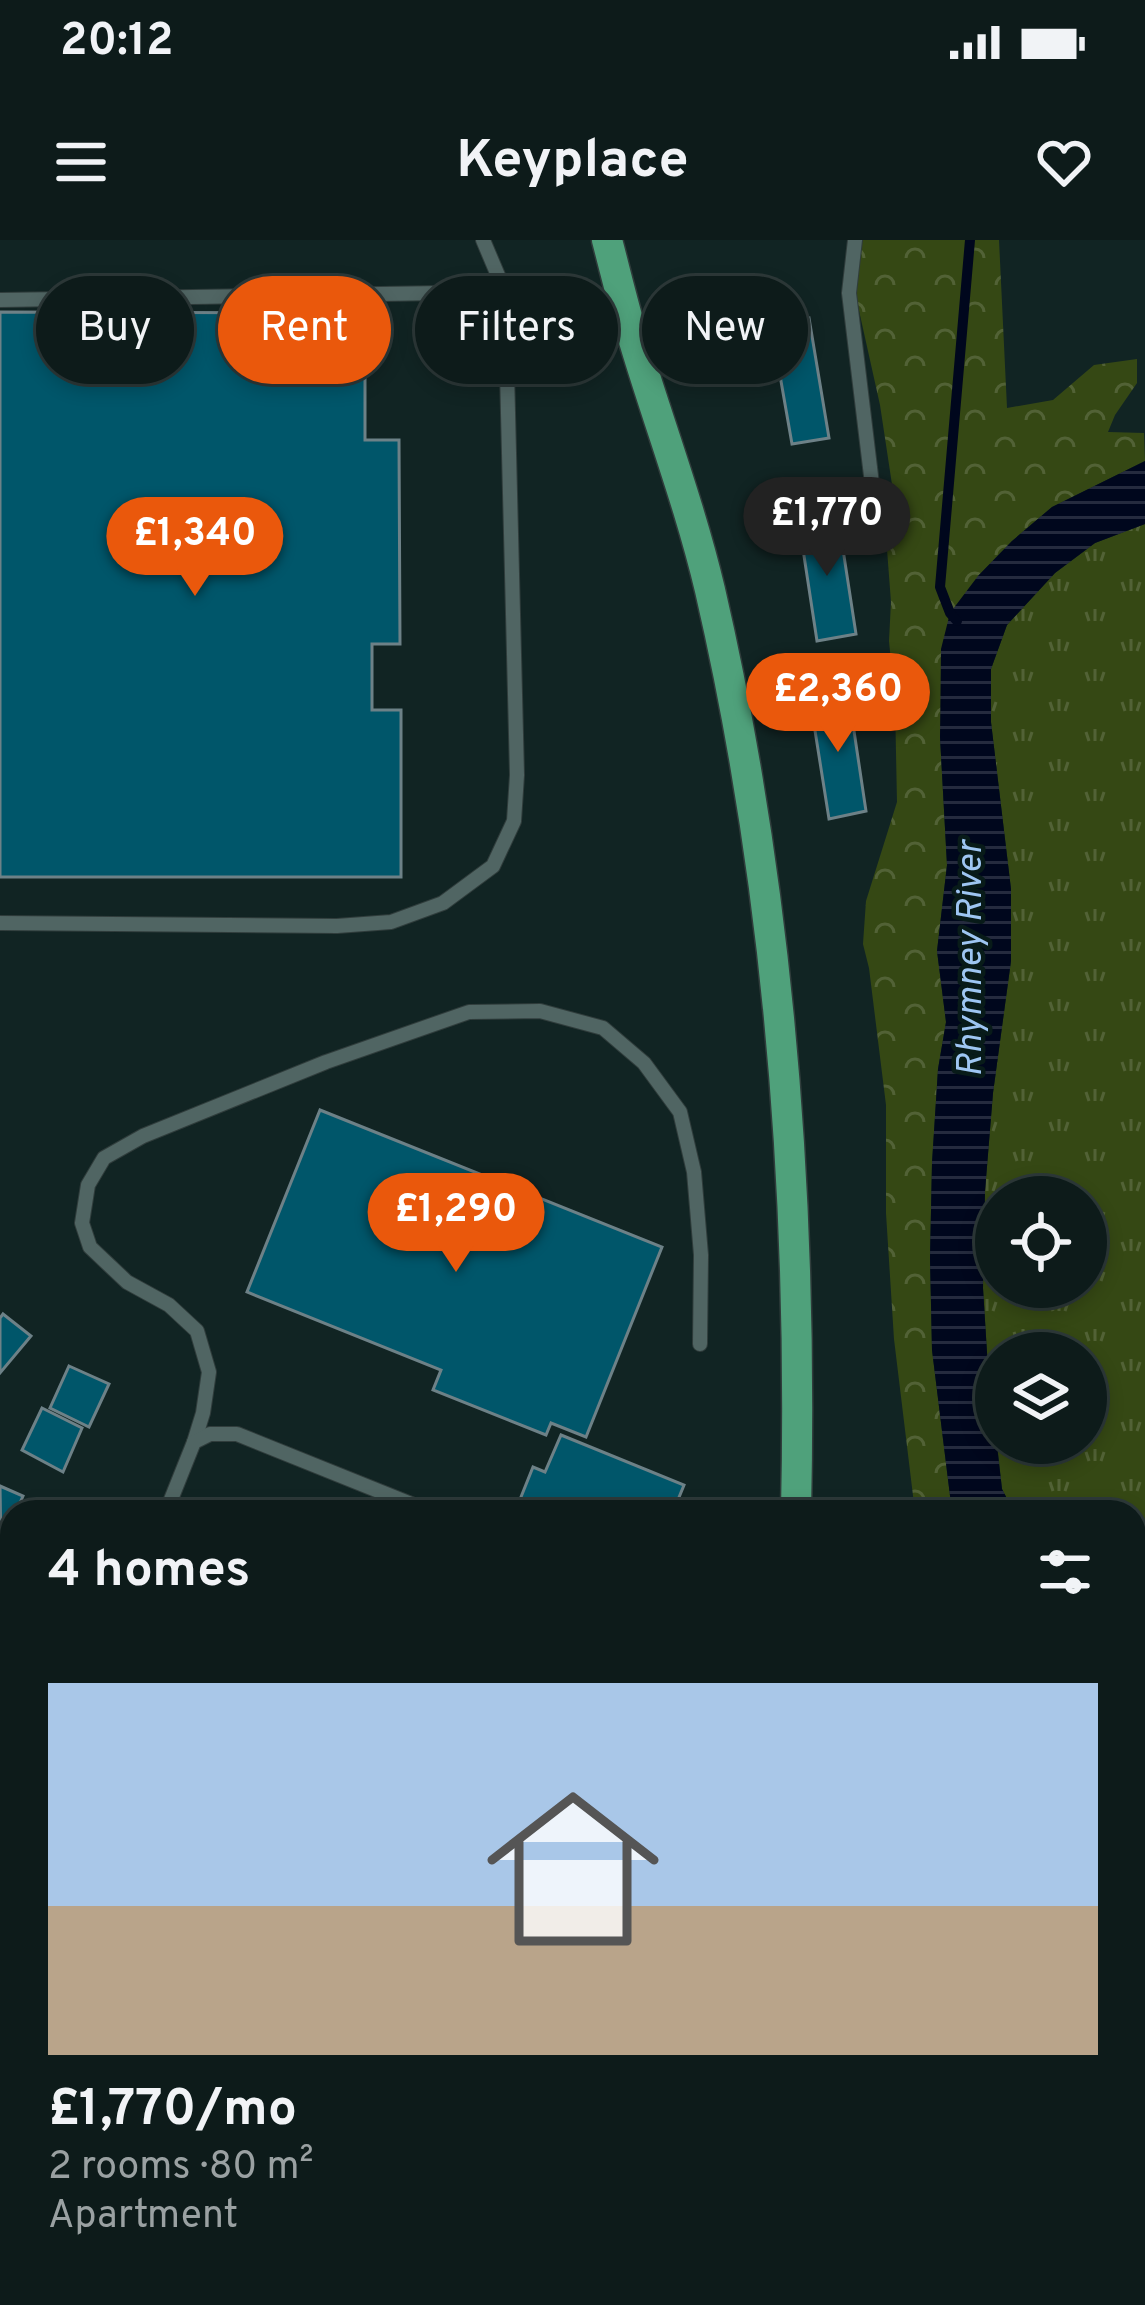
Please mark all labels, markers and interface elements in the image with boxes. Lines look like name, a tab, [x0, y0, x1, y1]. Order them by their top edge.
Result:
text: 20:12	[60, 14, 174, 71]
text: Keyplace	[456, 128, 689, 197]
icon: menu	[48, 129, 114, 195]
icon: heart	[1031, 129, 1097, 195]
chip: Buy	[36, 276, 194, 384]
chip: Rent	[218, 276, 391, 384]
chip: Filters	[415, 276, 618, 384]
chip: New	[642, 276, 808, 384]
pin: £1,770	[729, 477, 925, 579]
text: £1,770	[770, 491, 884, 540]
pin: £1,340	[97, 497, 293, 599]
text: £1,340	[133, 511, 257, 560]
pin: £2,360	[740, 653, 936, 755]
text: £2,360	[773, 667, 903, 716]
water label: Rhymney River	[949, 838, 995, 1077]
pin: £1,290	[358, 1173, 554, 1275]
map controls	[975, 1176, 1107, 1464]
button: locate	[975, 1176, 1107, 1308]
text: £1,290	[395, 1187, 517, 1236]
button: layers	[975, 1332, 1107, 1464]
icon: filters	[1032, 1539, 1098, 1605]
text: 4 homes	[48, 1540, 250, 1605]
icon: home	[465, 1761, 681, 1977]
text: £1,770/mo	[48, 2079, 297, 2144]
text: 2 rooms · 80 m²	[48, 2144, 314, 2193]
text: Apartment	[48, 2193, 238, 2242]

